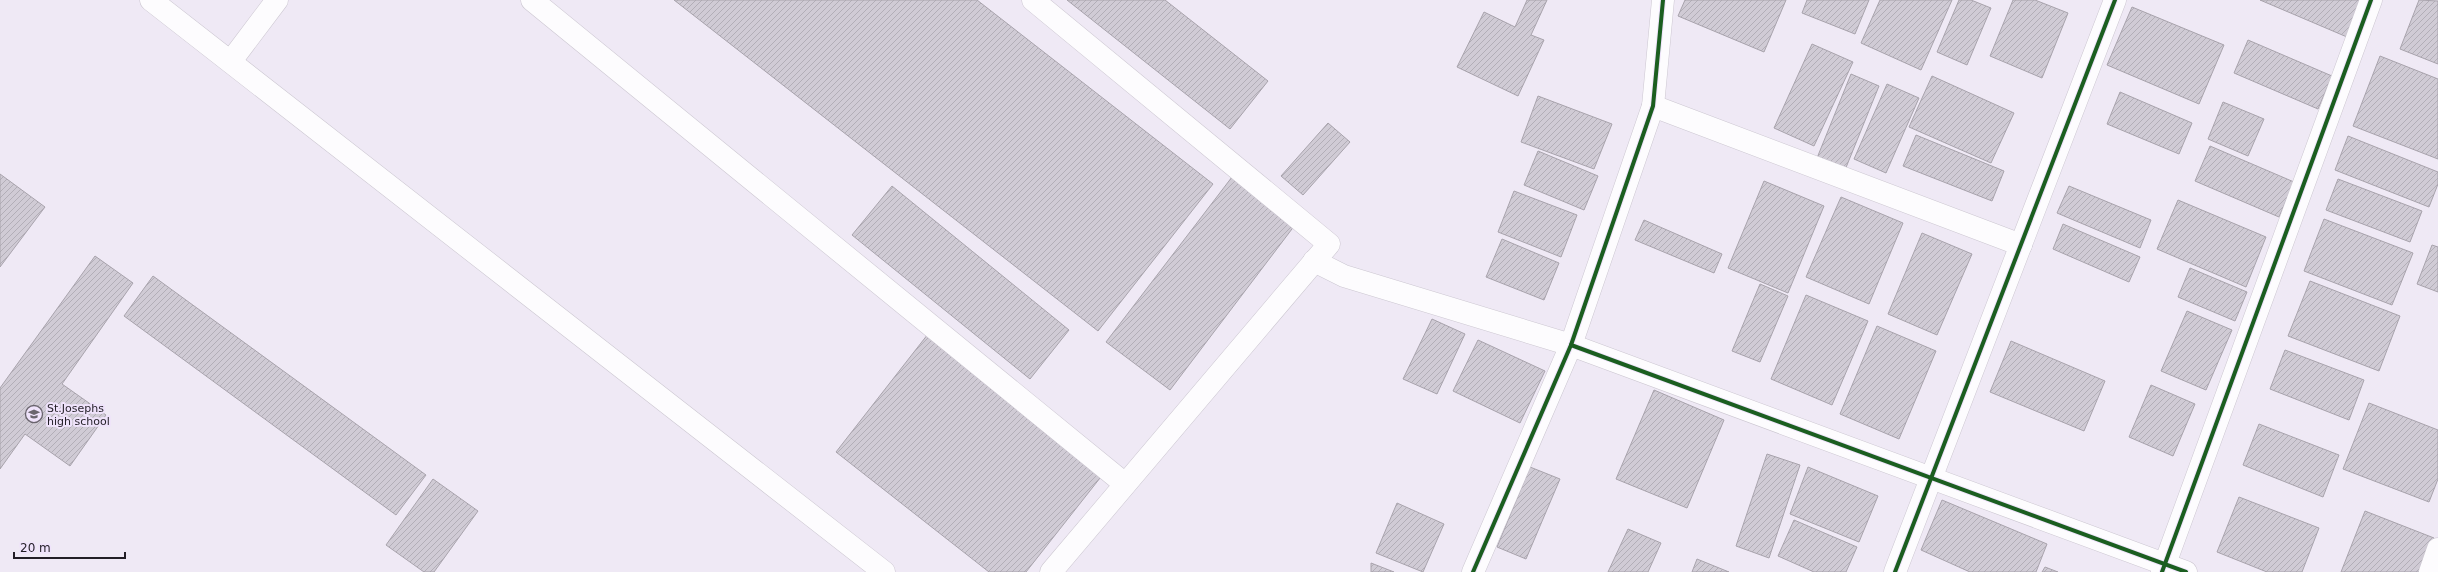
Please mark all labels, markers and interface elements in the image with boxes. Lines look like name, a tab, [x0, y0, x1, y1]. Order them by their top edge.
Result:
place label: St.Josephs high school	[47, 402, 110, 428]
school or university icon: St.Josephs high school	[24, 404, 44, 424]
scale bar	[14, 534, 125, 560]
text: 20 m	[20, 541, 51, 555]

